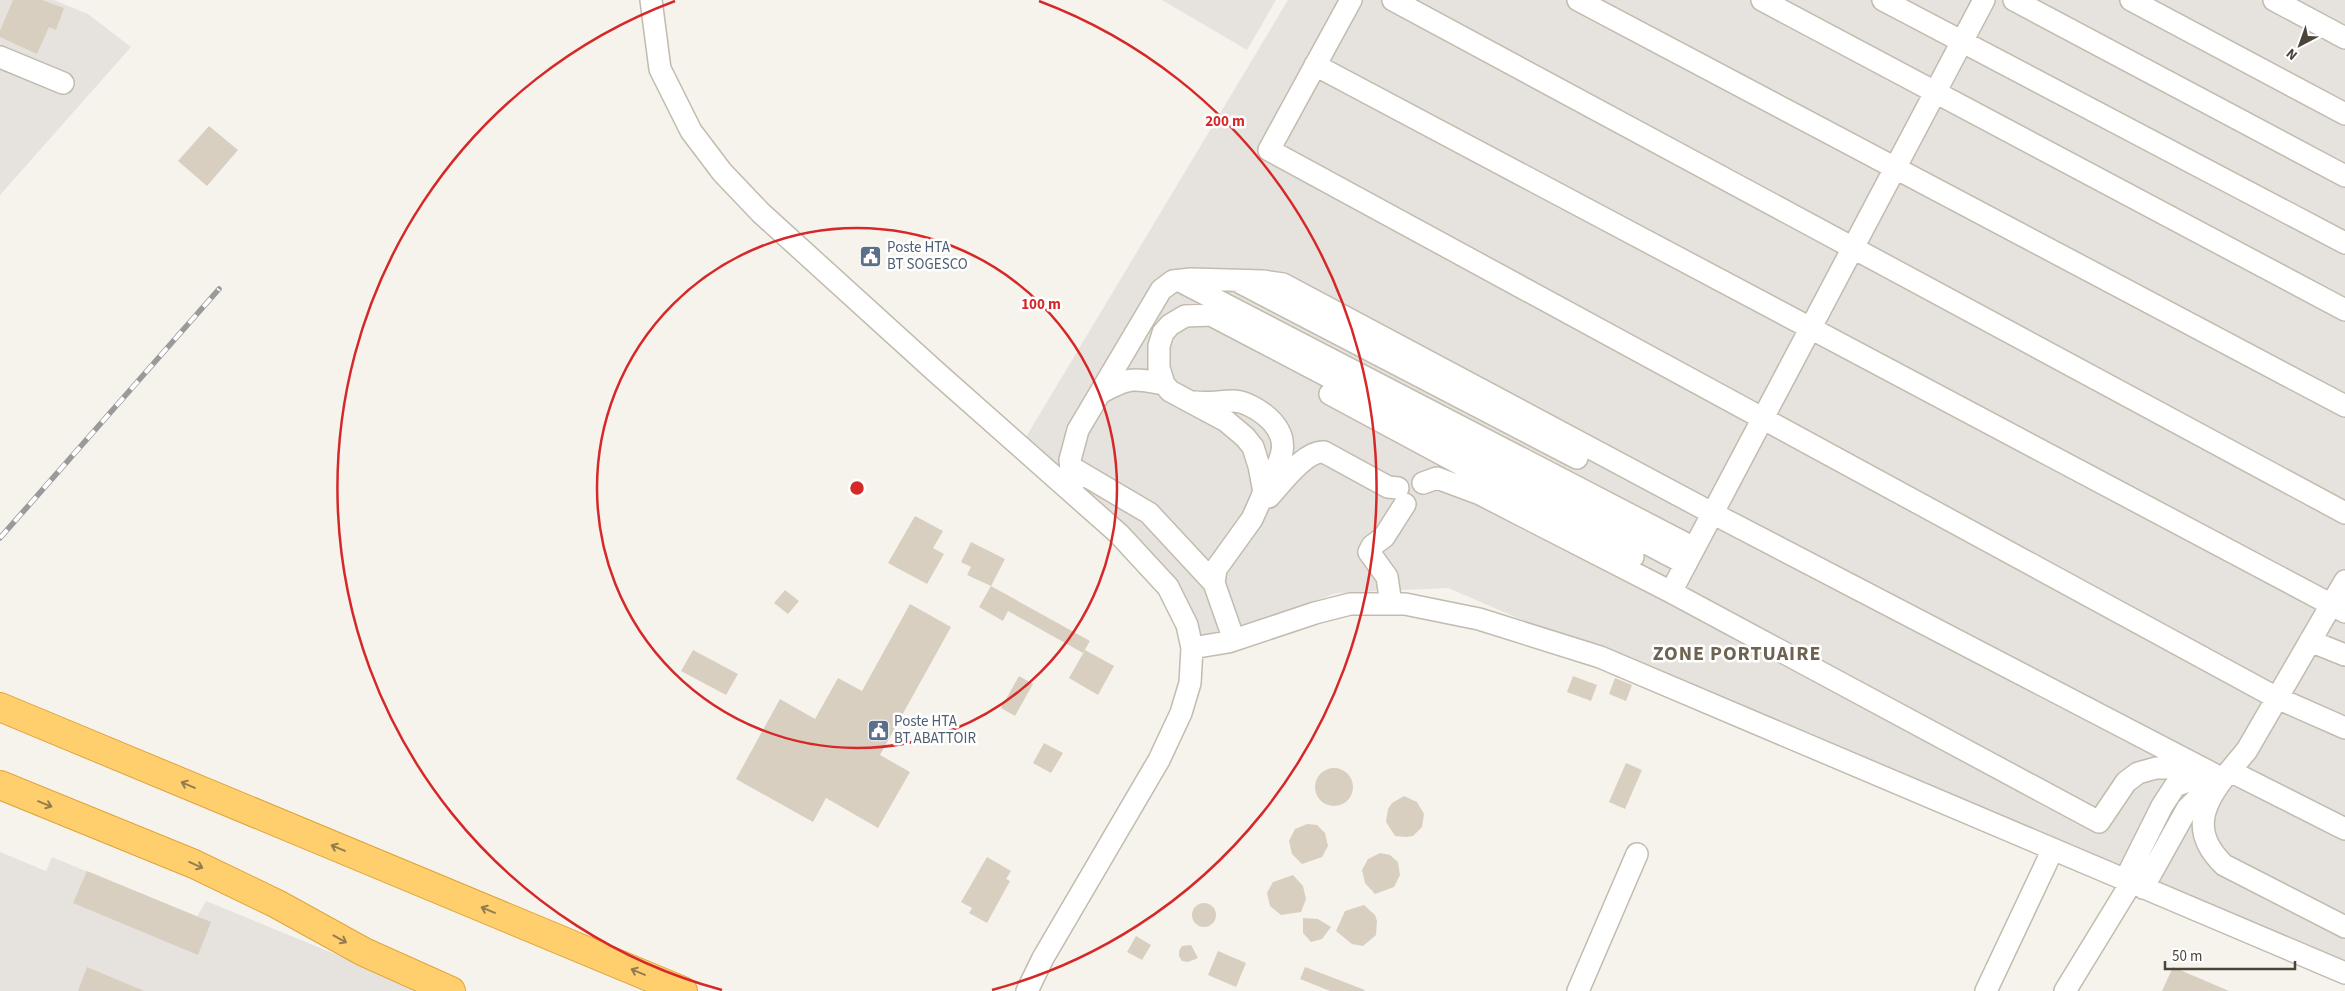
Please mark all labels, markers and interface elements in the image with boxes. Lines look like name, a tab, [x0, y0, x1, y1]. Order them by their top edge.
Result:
north arrow	[2275, 20, 2325, 70]
text: N	[2282, 43, 2302, 65]
text: 200 m	[1205, 111, 1245, 132]
place label: Poste HTA BT SOGESCO	[887, 237, 968, 275]
public building icon: Poste HTA BT SOGESCO	[859, 244, 883, 268]
text: 100 m	[1021, 294, 1061, 315]
centre of rings	[848, 479, 866, 497]
district label: ZONE PORTUAIRE	[1653, 640, 1821, 668]
place label: Poste HTA BT ABATTOIR	[894, 711, 976, 749]
public building icon: Poste HTA BT ABATTOIR	[866, 718, 890, 742]
one-way arrow	[181, 780, 196, 790]
one-way arrow	[37, 799, 52, 809]
one-way arrow	[331, 842, 346, 852]
one-way arrow	[188, 861, 203, 870]
one-way arrow	[481, 905, 496, 914]
one-way arrow	[333, 934, 348, 944]
scale bar	[2165, 938, 2295, 970]
text: 50 m	[2172, 946, 2202, 967]
one-way arrow	[631, 967, 646, 977]

